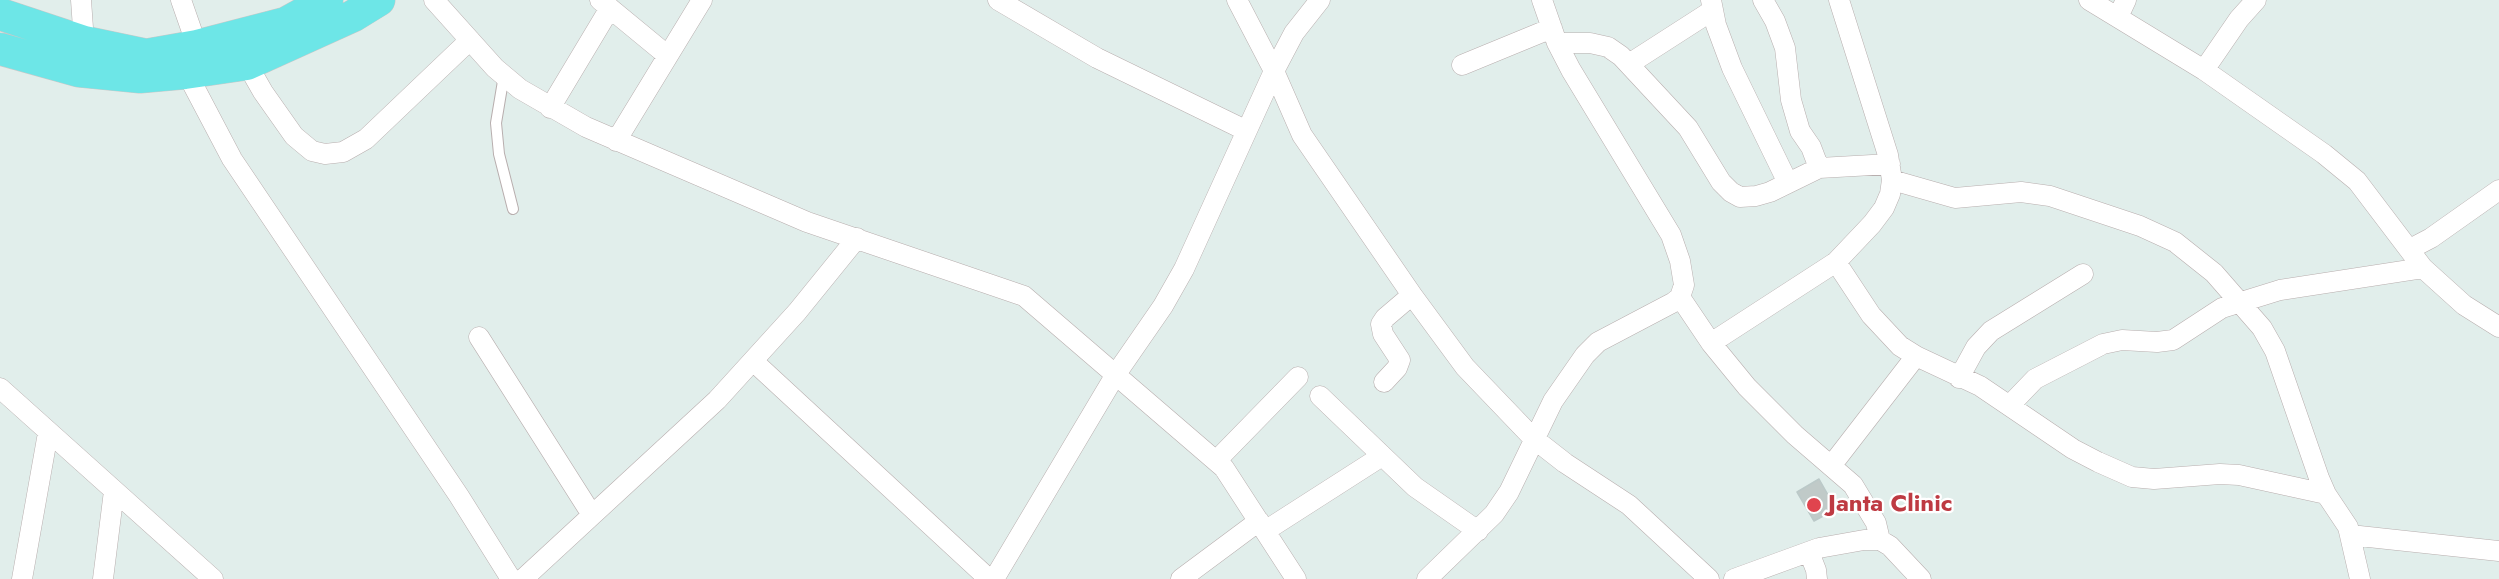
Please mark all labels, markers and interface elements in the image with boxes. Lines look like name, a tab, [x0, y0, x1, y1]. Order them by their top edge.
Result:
place label: Janta Clinic	[1828, 491, 1953, 519]
marker: Janta Clinic	[1805, 496, 1823, 514]

